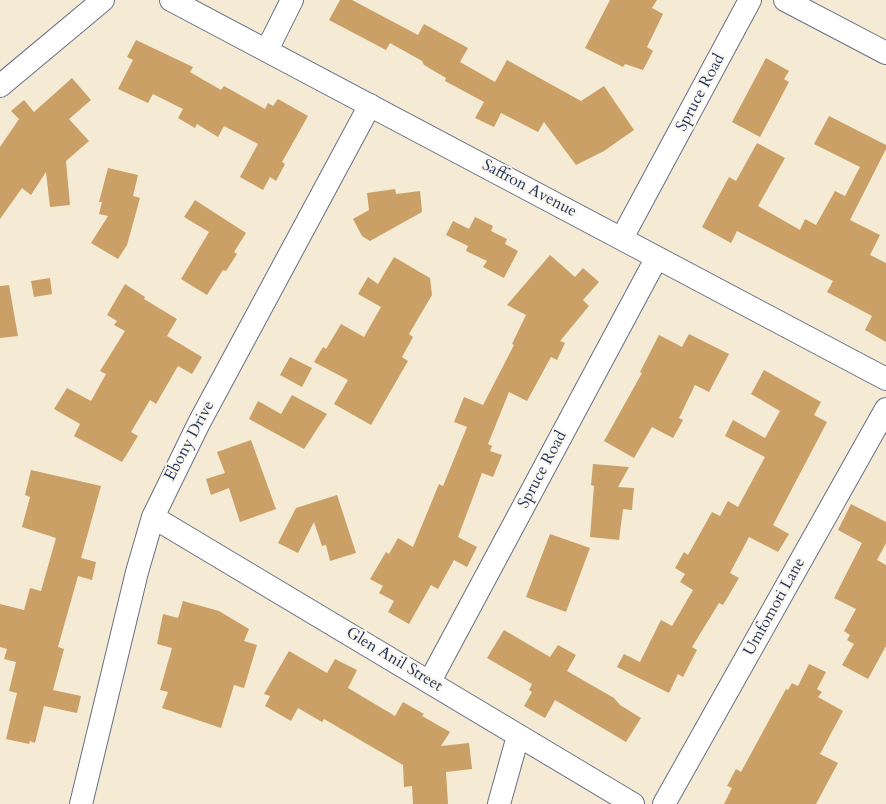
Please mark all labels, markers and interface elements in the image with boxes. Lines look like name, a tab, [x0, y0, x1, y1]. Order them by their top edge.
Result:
street label: Spruce Road	[673, 51, 729, 135]
street label: Saffron Avenue	[478, 156, 580, 222]
street label: Ebony Drive	[161, 398, 219, 484]
street label: Spruce Road	[515, 428, 571, 512]
street label: Umfomoti Lane	[740, 555, 810, 659]
street label: Glen Anil Street	[342, 624, 446, 696]

